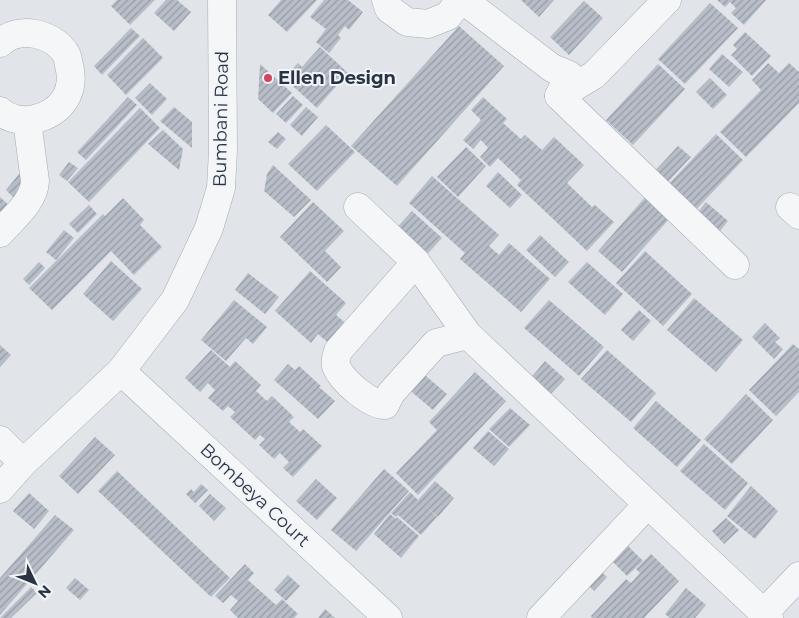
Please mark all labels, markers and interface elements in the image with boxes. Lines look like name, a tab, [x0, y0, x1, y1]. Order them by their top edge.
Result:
street label: Bumbani Road	[209, 51, 233, 187]
place label: Ellen Design	[278, 67, 396, 89]
marker: Ellen Design	[262, 72, 274, 84]
street label: Bombeya Court	[196, 438, 314, 552]
north arrow	[10, 558, 60, 608]
text: N	[34, 582, 55, 602]

